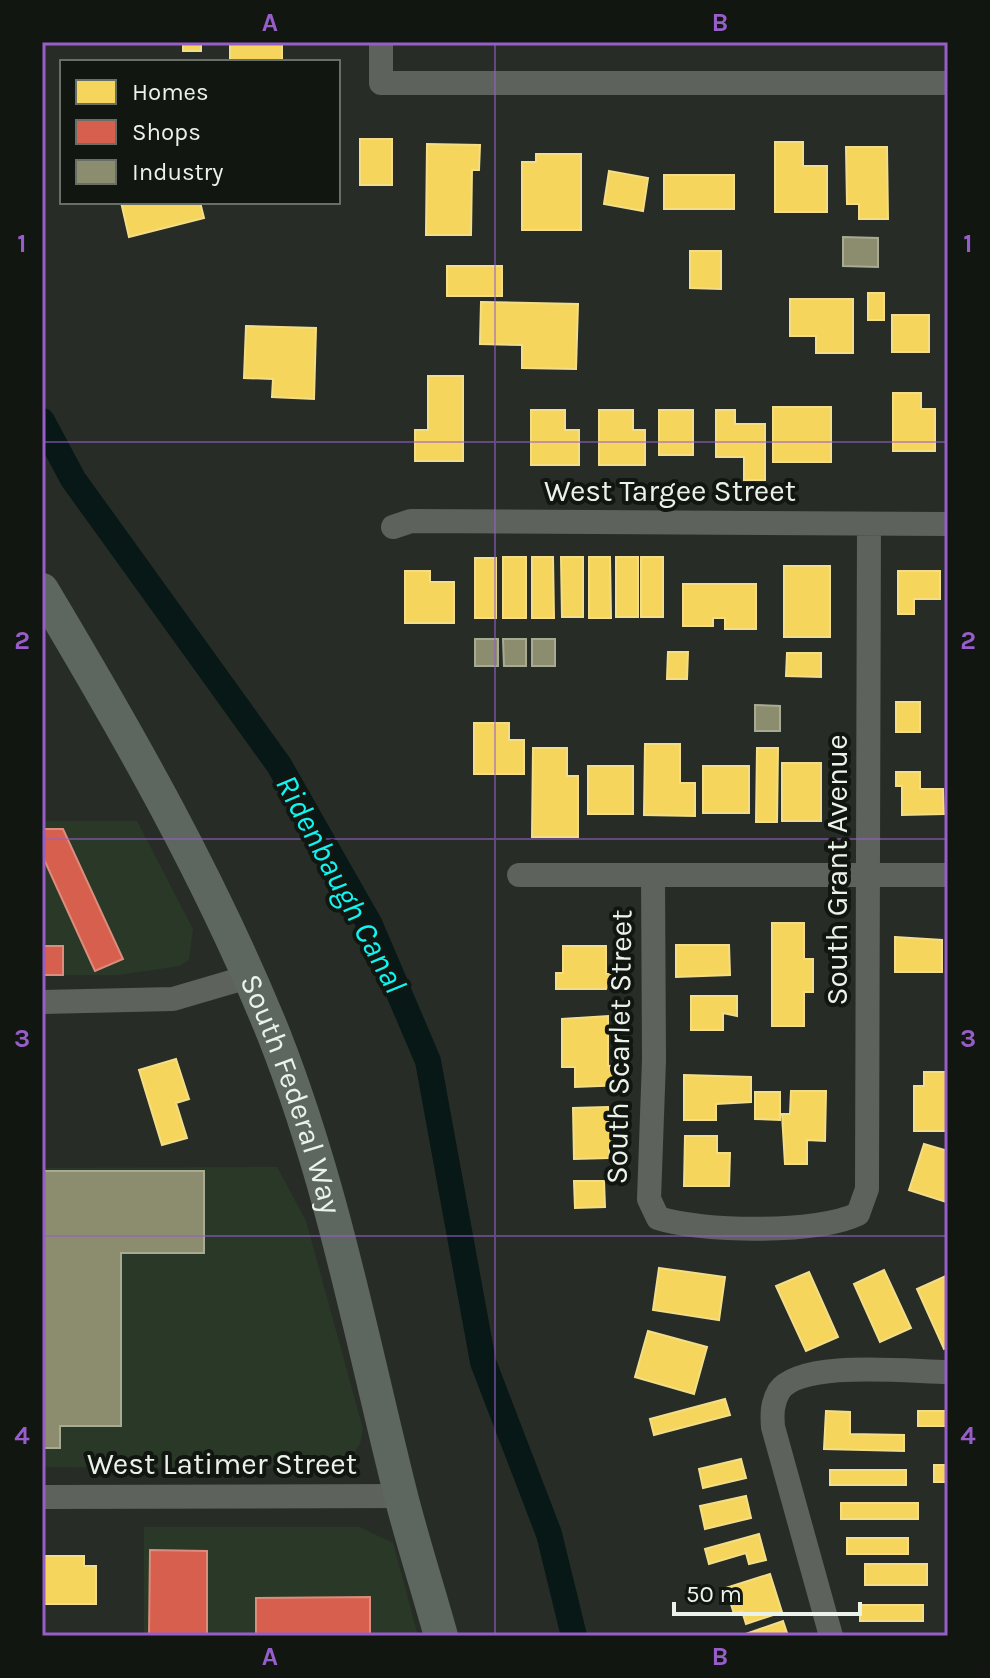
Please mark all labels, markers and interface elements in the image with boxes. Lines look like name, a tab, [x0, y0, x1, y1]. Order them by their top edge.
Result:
text: A	[262, 7, 278, 38]
text: B	[712, 7, 728, 38]
legend	[60, 60, 340, 204]
text: Homes	[132, 78, 209, 106]
text: Shops	[132, 118, 201, 146]
text: Industry	[132, 158, 223, 186]
text: 1	[17, 228, 27, 259]
text: 1	[963, 228, 973, 259]
street label: West Targee Street	[544, 473, 796, 509]
text: 2	[14, 625, 30, 656]
text: 2	[960, 625, 976, 656]
street label: South Grant Avenue	[819, 734, 855, 1006]
water label: Ridenbaugh Canal	[268, 769, 414, 999]
street label: South Scarlet Street	[599, 909, 639, 1185]
street label: South Federal Way	[232, 969, 349, 1218]
text: 3	[14, 1023, 30, 1054]
text: 3	[960, 1023, 976, 1054]
text: 4	[14, 1420, 30, 1451]
text: 4	[960, 1420, 976, 1451]
street label: West Latimer Street	[87, 1446, 357, 1482]
scale bar	[674, 1566, 860, 1616]
text: 50 m	[686, 1580, 742, 1608]
text: A	[262, 1641, 278, 1672]
text: B	[712, 1641, 728, 1672]

